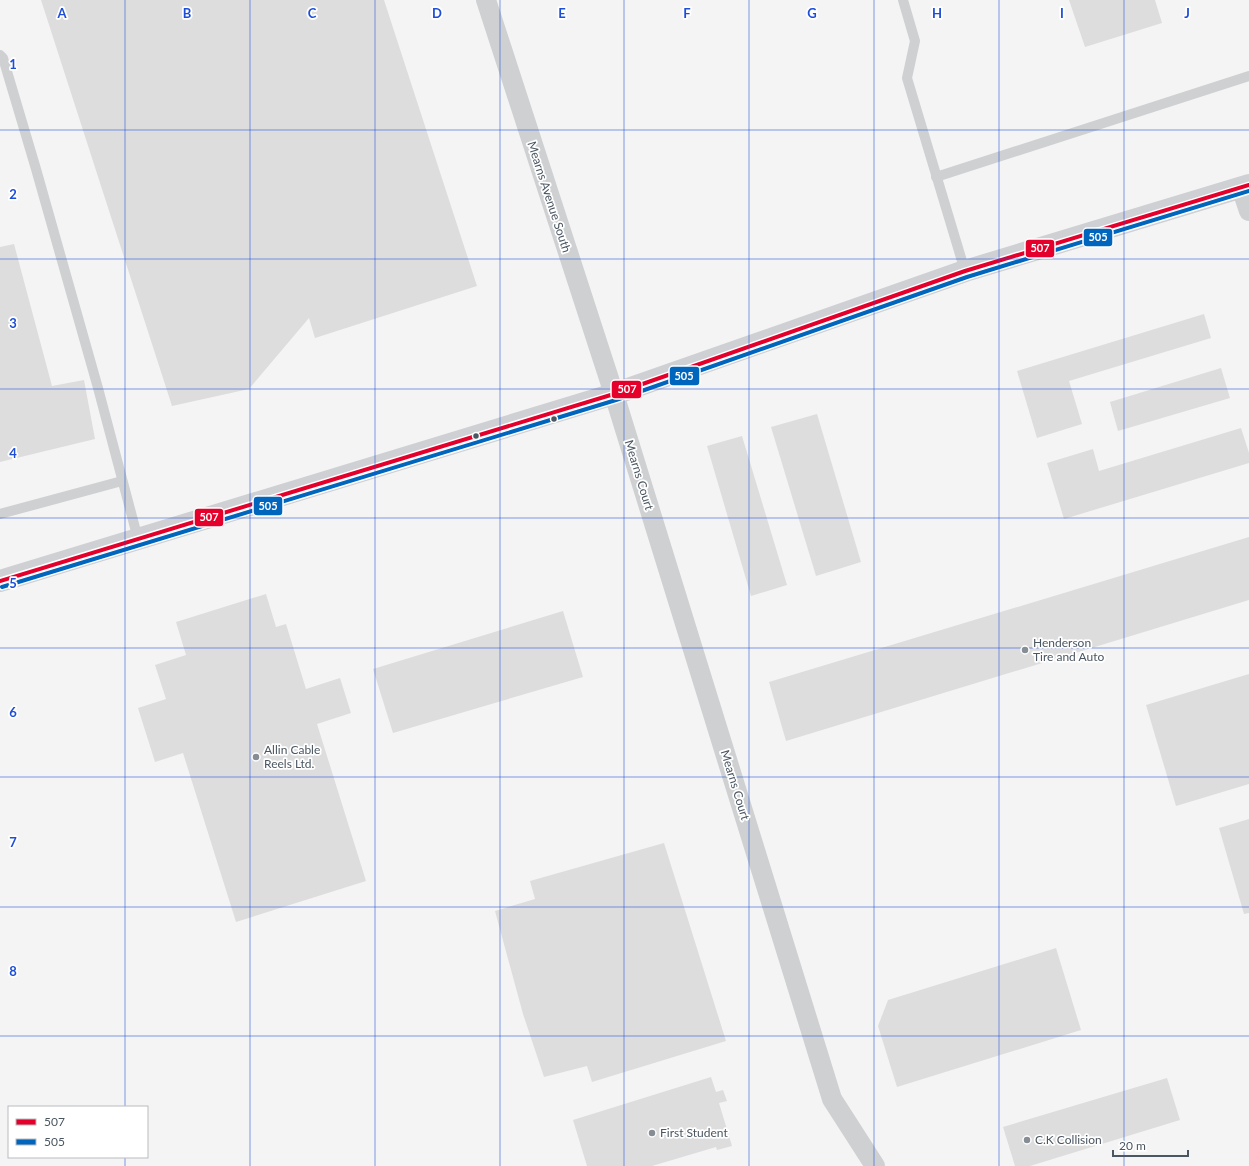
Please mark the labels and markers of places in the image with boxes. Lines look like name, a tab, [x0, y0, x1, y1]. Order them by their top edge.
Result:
unlabelled marker	[549, 414, 559, 424]
unlabelled marker	[471, 431, 481, 441]
place label: Henderson Tire and Auto	[1033, 635, 1104, 664]
marker: Henderson Tire and Auto	[1020, 645, 1030, 655]
place label: Allin Cable Reels Ltd.	[264, 742, 320, 771]
marker: Allin Cable Reels Ltd.	[251, 752, 261, 762]
place label: First Student	[660, 1125, 728, 1140]
marker: First Student	[647, 1128, 657, 1138]
place label: C.K Collision	[1035, 1132, 1102, 1147]
marker: C.K Collision	[1022, 1135, 1032, 1145]

